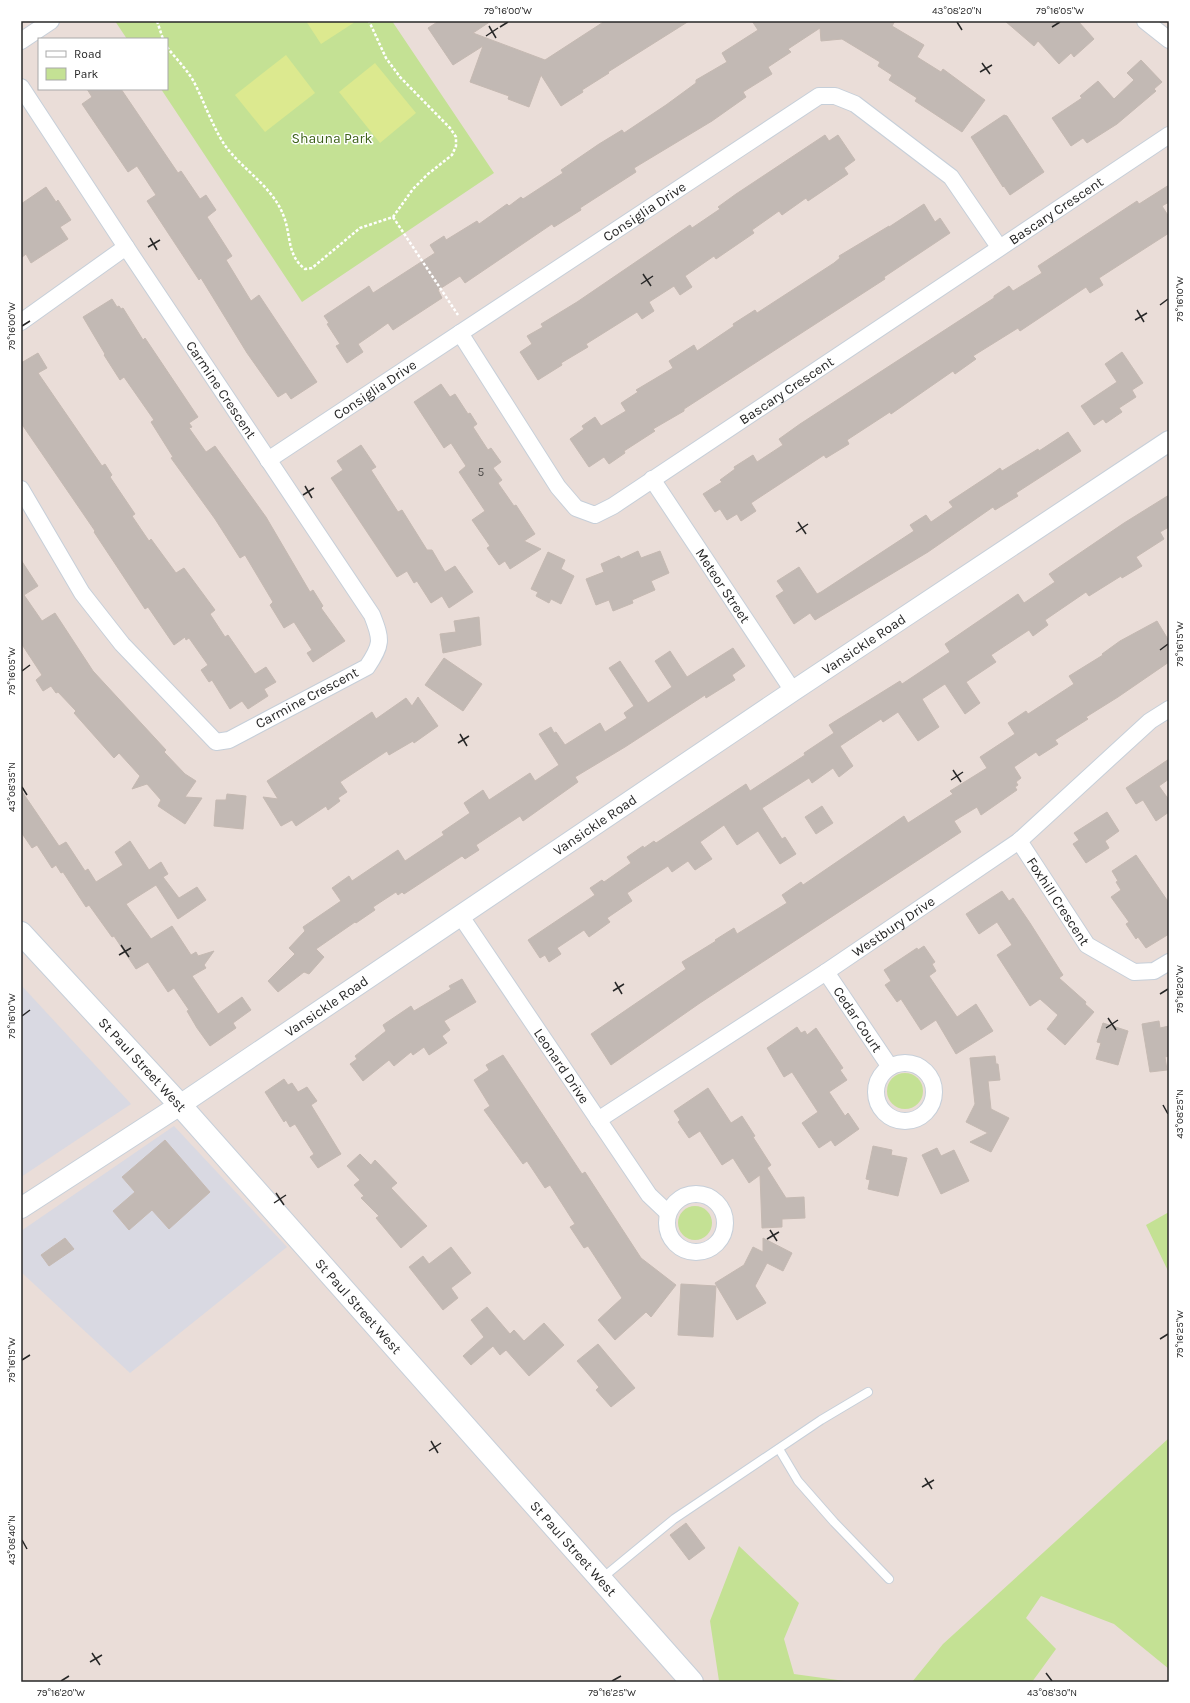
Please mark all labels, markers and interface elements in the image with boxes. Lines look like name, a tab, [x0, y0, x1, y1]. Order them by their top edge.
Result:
text: 79°16'00"W	[484, 5, 532, 17]
text: 43°08'20"N	[932, 5, 982, 17]
text: 79°16'05"W	[1036, 5, 1084, 17]
legend	[38, 38, 168, 90]
text: Road	[74, 47, 102, 61]
text: Park	[74, 67, 99, 81]
park label: Shauna Park	[292, 130, 373, 147]
street label: Bascary Crescent	[1005, 173, 1106, 248]
street label: Consiglia Drive	[600, 178, 689, 245]
text: 79°16'10"W	[1174, 276, 1186, 322]
text: 79°16'00"W	[6, 302, 18, 350]
street label: Carmine Crescent	[183, 338, 260, 442]
street label: Bascary Crescent	[736, 353, 837, 428]
street label: Consiglia Drive	[330, 356, 420, 423]
house number: 5	[478, 465, 485, 479]
street label: Meteor Street	[692, 545, 754, 626]
street label: Vansickle Road	[819, 610, 909, 678]
text: 79°16'15"W	[1174, 621, 1186, 667]
text: 79°16'05"W	[6, 647, 18, 695]
street label: Carmine Crescent	[253, 664, 361, 732]
text: 43°08'35"N	[6, 762, 18, 812]
street label: Vansickle Road	[550, 791, 640, 859]
street label: Foxhill Crescent	[1023, 854, 1093, 949]
street label: Westbury Drive	[849, 892, 938, 961]
text: 79°16'20"W	[1174, 965, 1186, 1013]
street label: Vansickle Road	[281, 972, 371, 1040]
street label: Cedar Court	[830, 983, 886, 1055]
text: 79°16'10"W	[6, 993, 18, 1039]
street label: St Paul Street West	[95, 1014, 190, 1115]
street label: Leonard Drive	[530, 1025, 593, 1107]
text: 43°08'25"N	[1174, 1089, 1186, 1139]
street label: St Paul Street West	[312, 1255, 405, 1357]
text: 79°16'25"W	[1174, 1310, 1186, 1358]
text: 79°16'15"W	[6, 1337, 18, 1383]
street label: St Paul Street West	[527, 1497, 620, 1600]
text: 43°08'40"N	[6, 1515, 18, 1565]
text: 79°16'20"W	[37, 1687, 85, 1699]
text: 79°16'25"W	[588, 1687, 636, 1699]
text: 43°08'30"N	[1027, 1687, 1077, 1699]

